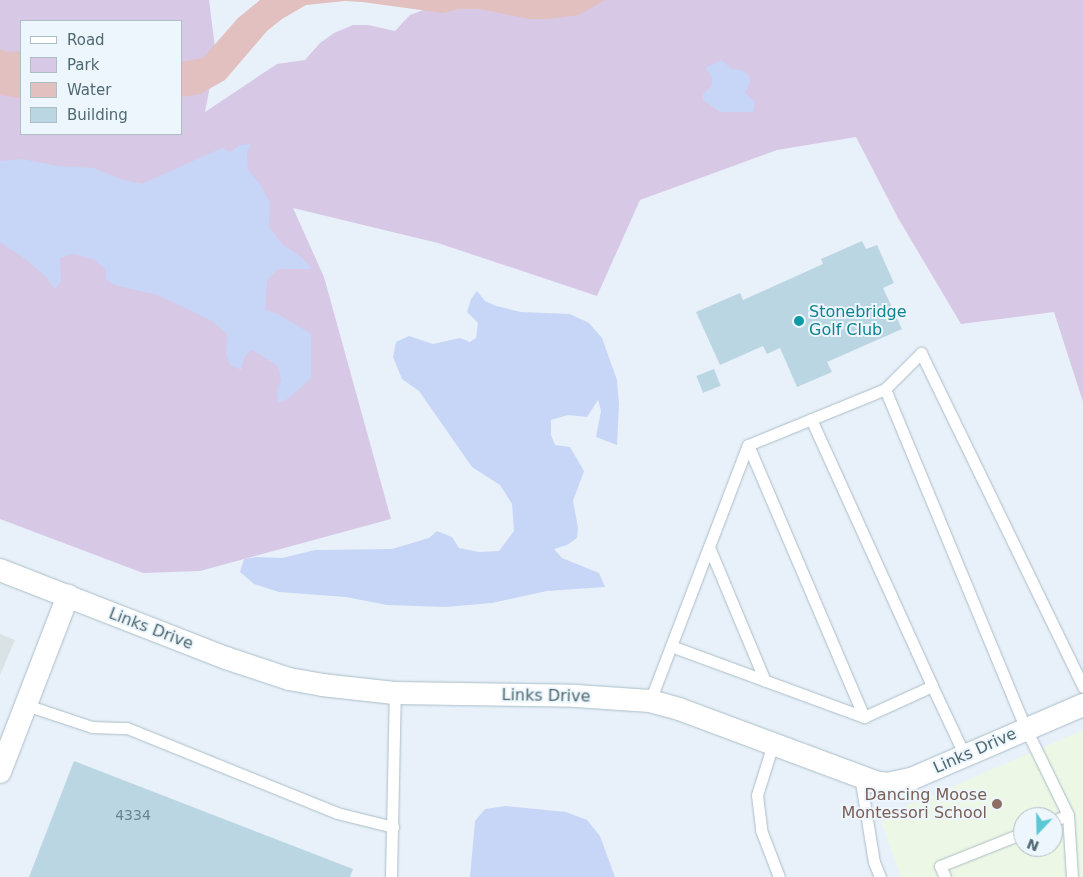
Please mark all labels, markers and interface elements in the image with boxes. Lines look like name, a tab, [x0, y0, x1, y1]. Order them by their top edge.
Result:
legend	[20, 20, 182, 135]
text: Road	[67, 31, 105, 49]
text: Park	[67, 56, 99, 74]
text: Water	[67, 81, 111, 99]
text: Building	[67, 106, 128, 124]
place label: Stonebridge Golf Club	[809, 302, 907, 340]
marker: Stonebridge Golf Club	[793, 315, 805, 327]
street label: Links Drive	[106, 604, 196, 654]
street label: Links Drive	[501, 686, 591, 706]
street label: Links Drive	[931, 724, 1019, 778]
place label: Dancing Moose Montessori School	[841, 785, 987, 823]
marker: Dancing Moose Montessori School	[991, 798, 1003, 810]
house number: 4334	[115, 807, 151, 823]
north arrow	[1013, 807, 1063, 857]
text: N	[1025, 836, 1041, 855]

